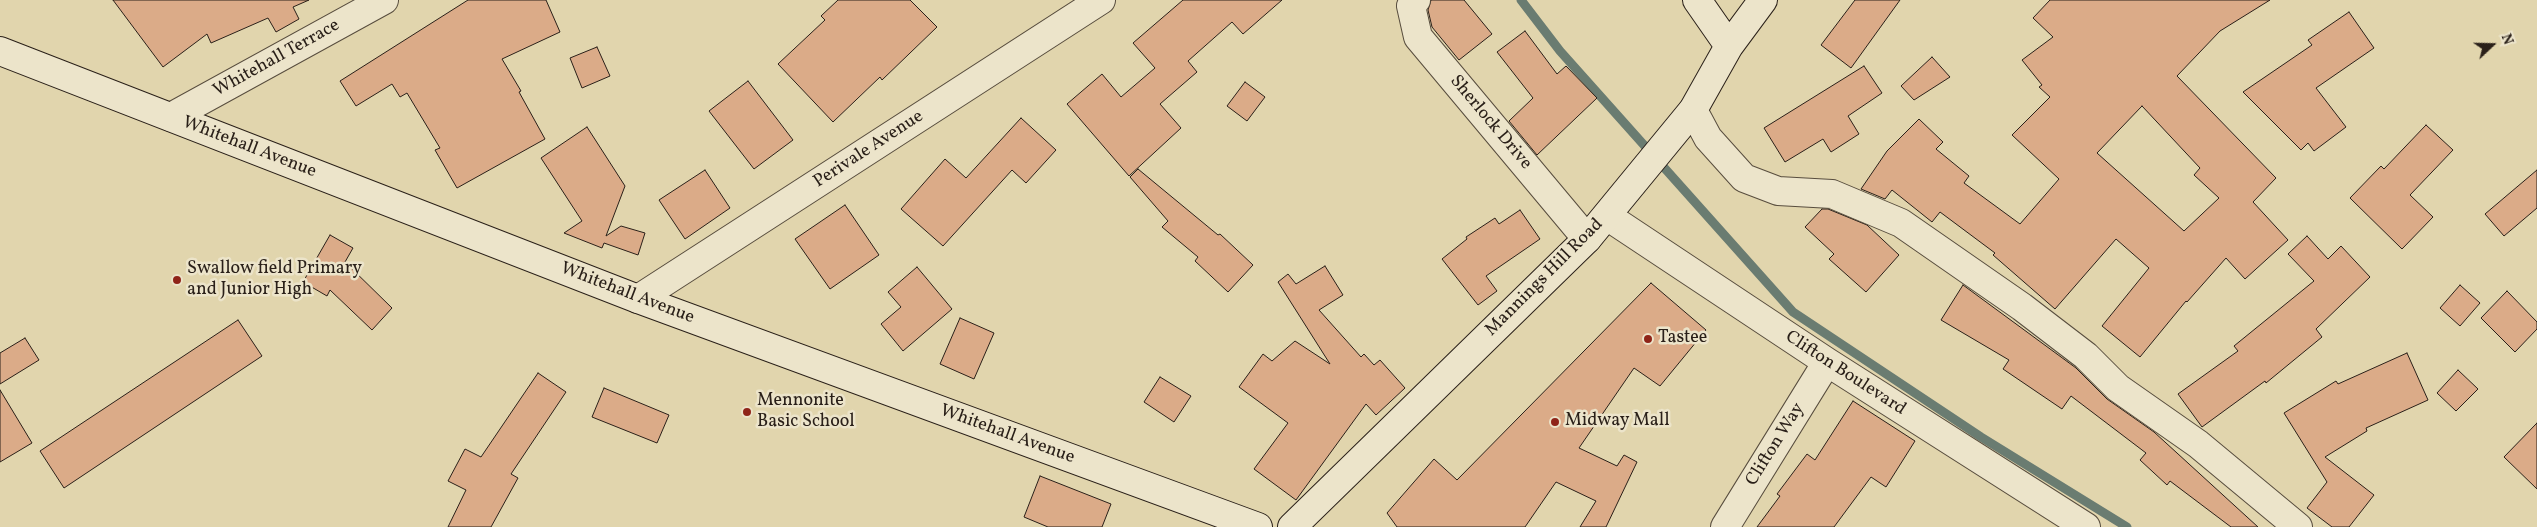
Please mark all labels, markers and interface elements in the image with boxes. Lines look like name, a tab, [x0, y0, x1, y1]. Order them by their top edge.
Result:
street label: Whitehall Terrace	[210, 15, 344, 103]
north arrow	[2467, 20, 2517, 70]
text: N	[2496, 31, 2517, 48]
street label: Sherlock Drive	[1444, 71, 1536, 175]
street label: Perivale Avenue	[810, 107, 928, 193]
street label: Whitehall Avenue	[179, 113, 319, 183]
street label: Mannings Hill Road	[1482, 215, 1608, 341]
place label: Swallow field Primary and Junior High	[187, 259, 362, 302]
street label: Whitehall Avenue	[557, 259, 697, 329]
marker: Swallow field Primary and Junior High	[171, 274, 183, 286]
street label: Clifton Boulevard	[1781, 327, 1909, 421]
place label: Tastee	[1658, 328, 1707, 350]
marker: Tastee	[1642, 333, 1654, 345]
place label: Mennonite Basic School	[757, 391, 855, 434]
street label: Clifton Way	[1742, 400, 1810, 490]
street label: Whitehall Avenue	[937, 401, 1077, 469]
marker: Mennonite Basic School	[741, 406, 753, 418]
place label: Midway Mall	[1565, 411, 1670, 433]
marker: Midway Mall	[1549, 416, 1561, 428]

